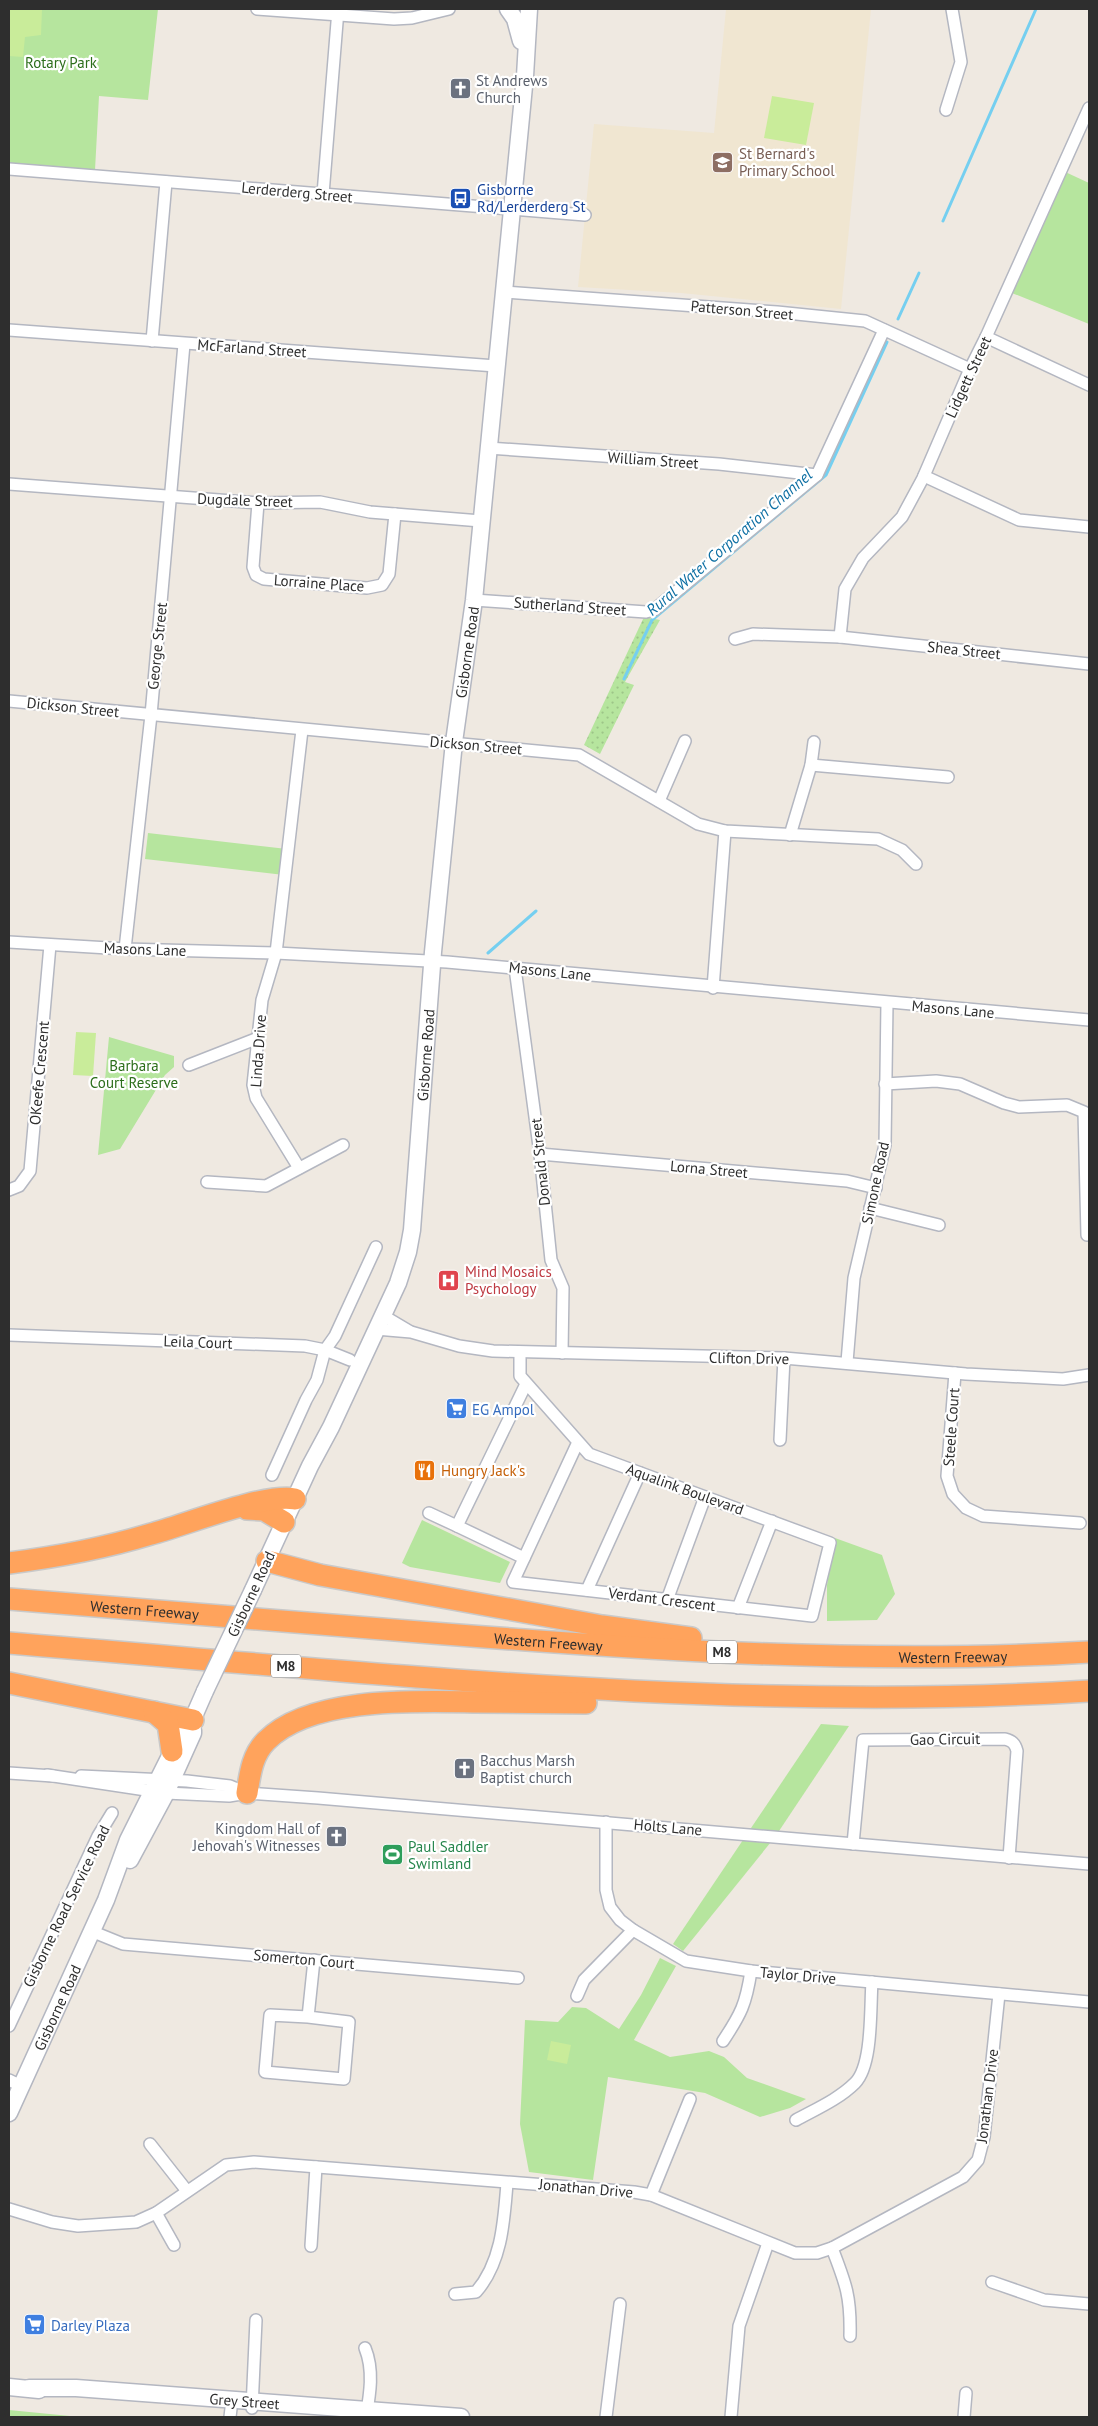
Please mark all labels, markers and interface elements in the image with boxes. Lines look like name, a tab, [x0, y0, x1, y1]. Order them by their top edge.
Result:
park label: Rotary Park	[25, 53, 98, 72]
place label: St Andrews Church	[476, 71, 548, 107]
church icon: St Andrews Church	[448, 77, 472, 101]
place label: St Bernard's Primary School	[739, 144, 835, 180]
school or university icon: St Bernard's Primary School	[711, 150, 735, 174]
street label: Lerderderg Street	[241, 178, 353, 206]
place label: Gisborne Rd/Lerderderg St	[477, 180, 586, 216]
bus stop icon: Gisborne Rd/Lerderderg St	[449, 186, 473, 210]
street label: Patterson Street	[690, 296, 794, 324]
street label: Lidgett Street	[941, 333, 995, 421]
street label: McFarland Street	[197, 335, 307, 361]
street label: William Street	[607, 447, 699, 473]
water label: Rural Water Corporation Channel	[642, 464, 817, 620]
street label: Dugdale Street	[197, 489, 293, 511]
street label: Lorraine Place	[273, 570, 365, 596]
street label: Sutherland Street	[513, 593, 627, 619]
street label: George Street	[143, 601, 171, 691]
street label: Gisborne Road	[451, 605, 482, 699]
street label: Shea Street	[926, 637, 1002, 663]
street label: Dickson Street	[26, 693, 120, 721]
street label: Dickson Street	[429, 731, 523, 759]
street label: Masons Lane	[103, 938, 187, 960]
street label: Masons Lane	[508, 957, 592, 985]
street label: Masons Lane	[911, 996, 995, 1022]
street label: Gisborne Road	[412, 1008, 438, 1102]
street label: Linda Drive	[246, 1014, 270, 1088]
street label: OKeefe Crescent	[25, 1020, 53, 1126]
park label: Barbara Court Reserve	[90, 1056, 178, 1092]
street label: Donald Street	[526, 1117, 554, 1207]
street label: Simone Road	[857, 1140, 893, 1226]
street label: Lorna Street	[669, 1156, 749, 1182]
place label: Mind Mosaics Psychology	[465, 1262, 552, 1298]
hospital icon: Mind Mosaics Psychology	[437, 1268, 461, 1292]
street label: Leila Court	[163, 1331, 233, 1353]
street label: Clifton Drive	[709, 1348, 789, 1368]
street label: Steele Court	[939, 1387, 963, 1467]
supermarket icon: EG Ampol	[444, 1397, 468, 1421]
place label: EG Ampol	[472, 1400, 535, 1419]
restaurant icon: Hungry Jack's	[413, 1458, 437, 1482]
street label: Aqualink Boulevard	[624, 1459, 746, 1519]
place label: Hungry Jack's	[441, 1461, 525, 1480]
street label: Gisborne Road	[223, 1548, 279, 1640]
street label: Verdant Crescent	[606, 1583, 717, 1615]
street label: Western Freeway	[90, 1596, 200, 1623]
street label: Western Freeway	[493, 1628, 603, 1655]
road number: M8	[707, 1640, 737, 1664]
street label: Western Freeway	[898, 1646, 1008, 1666]
road number: M8	[271, 1654, 301, 1678]
street label: Gao Circuit	[910, 1729, 980, 1749]
place label: Bacchus Marsh Baptist church	[480, 1751, 575, 1787]
church icon: Bacchus Marsh Baptist church	[452, 1757, 476, 1781]
street label: Holts Lane	[633, 1815, 703, 1839]
place label: Kingdom Hall of Jehovah's Witnesses	[192, 1819, 321, 1855]
street label: Gisborne Road Service Road	[18, 1822, 114, 1990]
church icon: Kingdom Hall of Jehovah's Witnesses	[324, 1825, 348, 1849]
place label: Paul Saddler Swimland	[408, 1837, 488, 1873]
sports icon: Paul Saddler Swimland	[380, 1843, 404, 1867]
street label: Somerton Court	[253, 1945, 355, 1973]
street label: Gisborne Road	[29, 1961, 85, 2053]
street label: Taylor Drive	[759, 1962, 837, 1988]
street label: Jonathan Drive	[972, 2048, 1002, 2145]
street label: Jonathan Drive	[537, 2174, 634, 2202]
supermarket icon: Darley Plaza	[23, 2313, 47, 2337]
place label: Darley Plaza	[51, 2316, 130, 2335]
street label: Grey Street	[209, 2389, 280, 2413]

